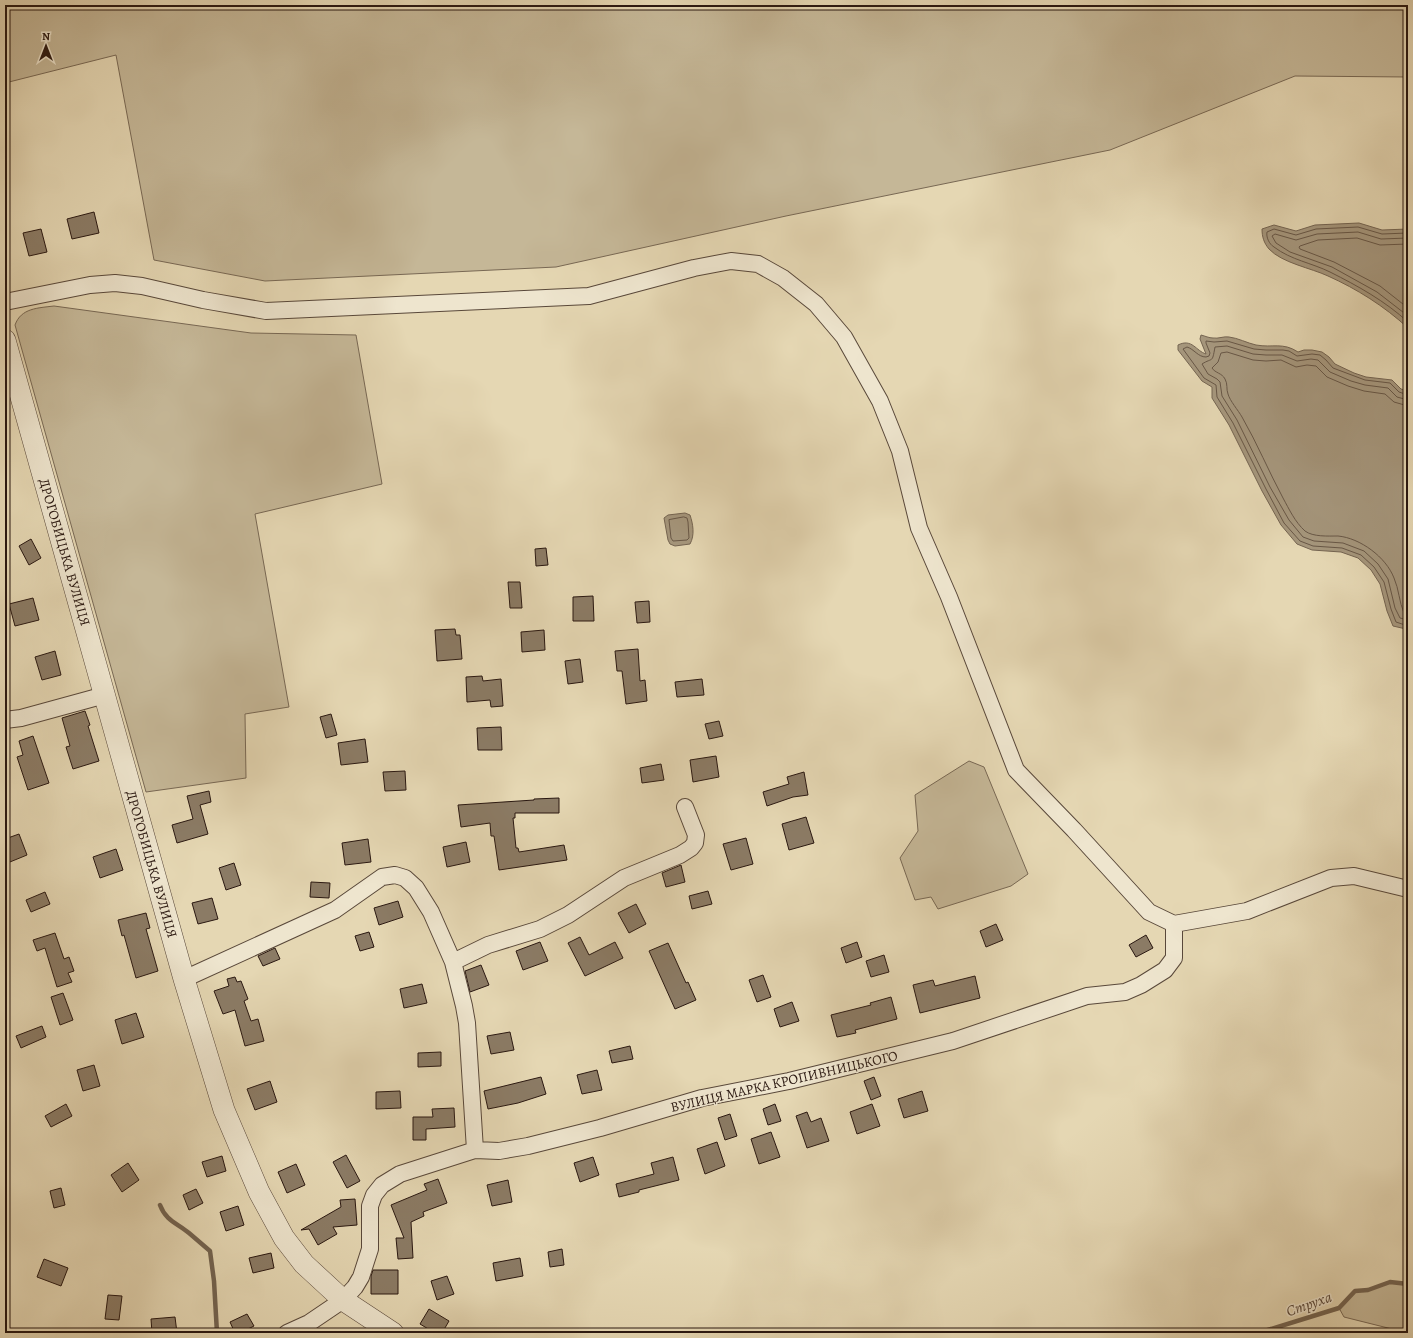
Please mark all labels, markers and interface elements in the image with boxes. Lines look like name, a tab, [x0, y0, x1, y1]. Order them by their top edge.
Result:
north arrow	[26, 26, 66, 66]
text: N	[42, 29, 50, 44]
street label: ДРОГОБИЦЬКА ВУЛИЦЯ	[34, 476, 95, 628]
street label: ДРОГОБИЦЬКА ВУЛИЦЯ	[121, 788, 182, 940]
street label: ВУЛИЦЯ МАРКА КРОПИВНИЦЬКОГО	[669, 1046, 900, 1117]
water label: Струха	[1283, 1287, 1335, 1321]

